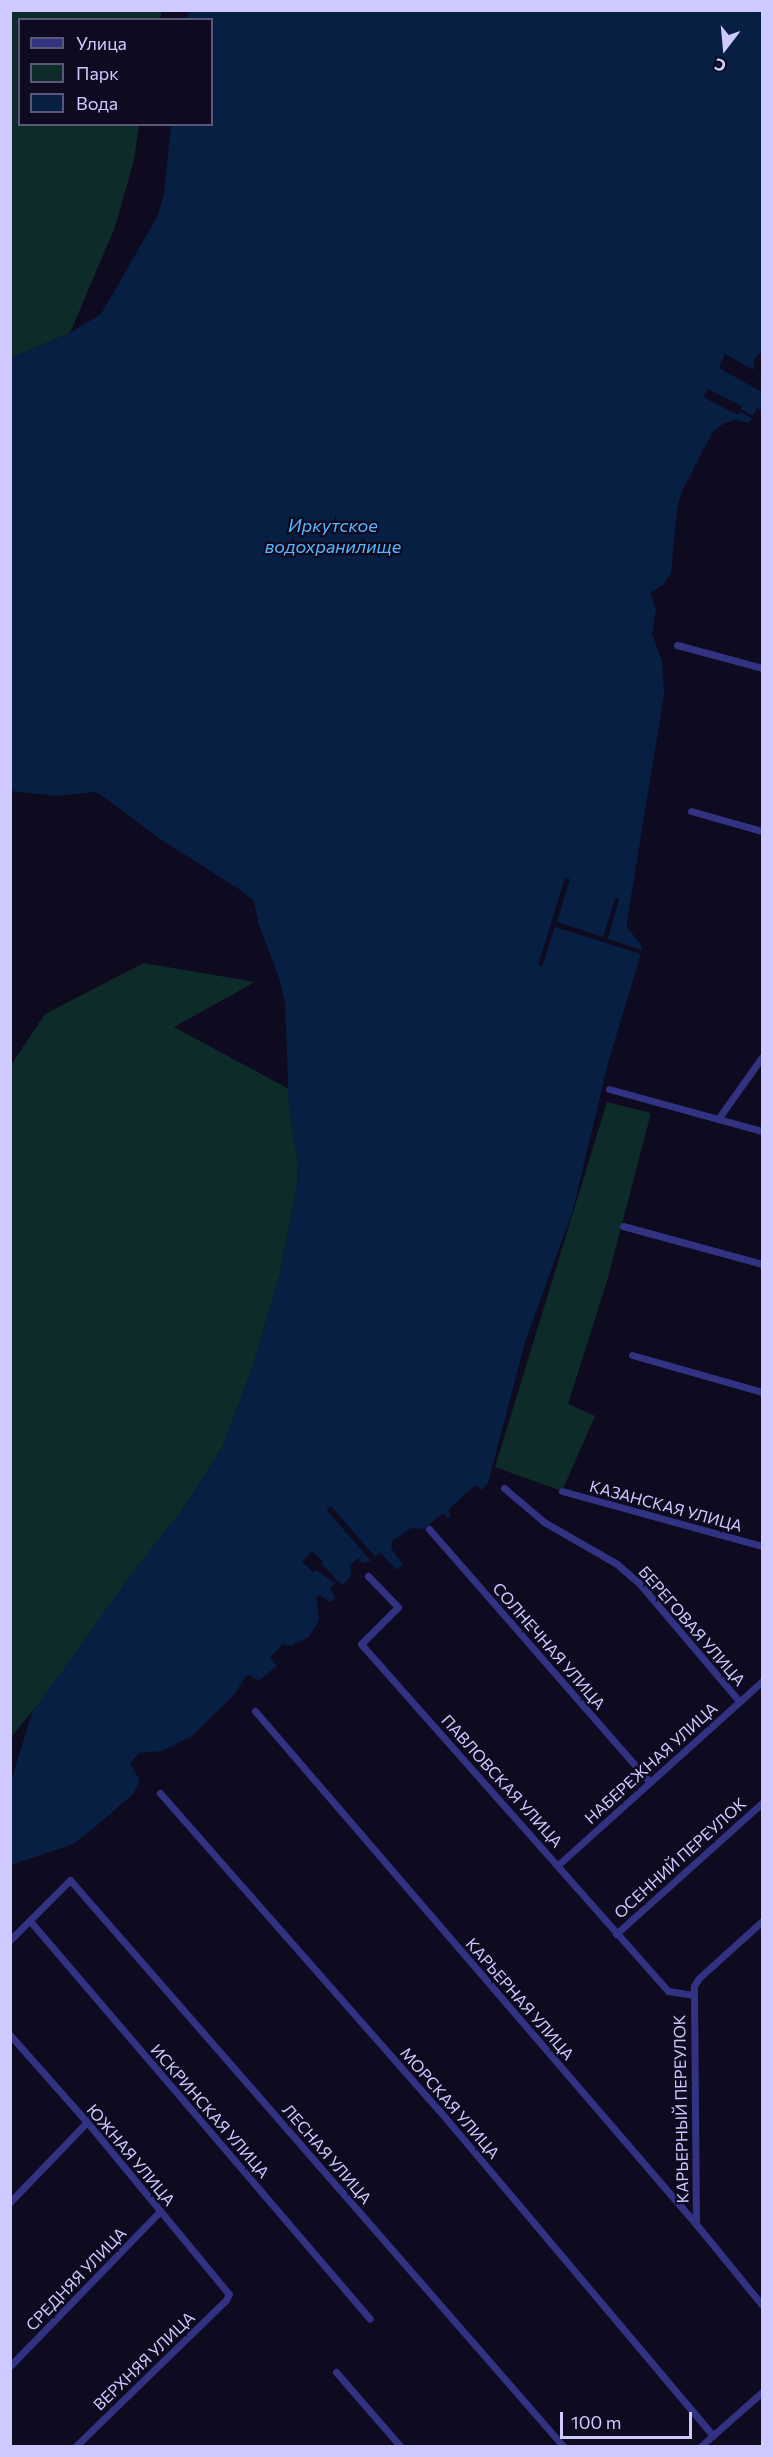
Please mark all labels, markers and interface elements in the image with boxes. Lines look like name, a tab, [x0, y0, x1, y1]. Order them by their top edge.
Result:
legend	[18, 18, 213, 126]
north arrow	[695, 18, 755, 78]
text: Улица	[76, 32, 127, 54]
text: С	[712, 55, 728, 76]
text: Парк	[76, 62, 119, 84]
text: Вода	[76, 92, 118, 114]
water label: Иркутское водохранилище	[265, 515, 401, 558]
street label: КАЗАНСКАЯ УЛИЦА	[588, 1476, 744, 1536]
street label: БЕРЕГОВАЯ УЛИЦА	[635, 1562, 749, 1690]
street label: СОЛНЕЧНАЯ УЛИЦА	[489, 1579, 609, 1713]
street label: НАБЕРЕЖНАЯ УЛИЦА	[581, 1698, 721, 1828]
street label: ПАВЛОВСКАЯ УЛИЦА	[437, 1711, 567, 1851]
street label: ОСЕННИЙ ПЕРЕУЛОК	[610, 1794, 750, 1922]
street label: КАРЬЕРНАЯ УЛИЦА	[462, 1934, 578, 2064]
street label: КАРЬЕРНЫЙ ПЕРЕУЛОК	[670, 2014, 692, 2204]
street label: ИСКРИНСКАЯ УЛИЦА	[147, 2040, 273, 2182]
street label: МОРСКАЯ УЛИЦА	[396, 2043, 504, 2163]
street label: ЮЖНАЯ УЛИЦА	[83, 2100, 179, 2210]
street label: ЛЕСНАЯ УЛИЦА	[278, 2100, 376, 2208]
street label: СРЕДНЯЯ УЛИЦА	[22, 2223, 130, 2335]
street label: ВЕРХНЯЯ УЛИЦА	[89, 2308, 199, 2414]
scale bar	[563, 2400, 695, 2438]
text: 100 m	[571, 2411, 621, 2433]

